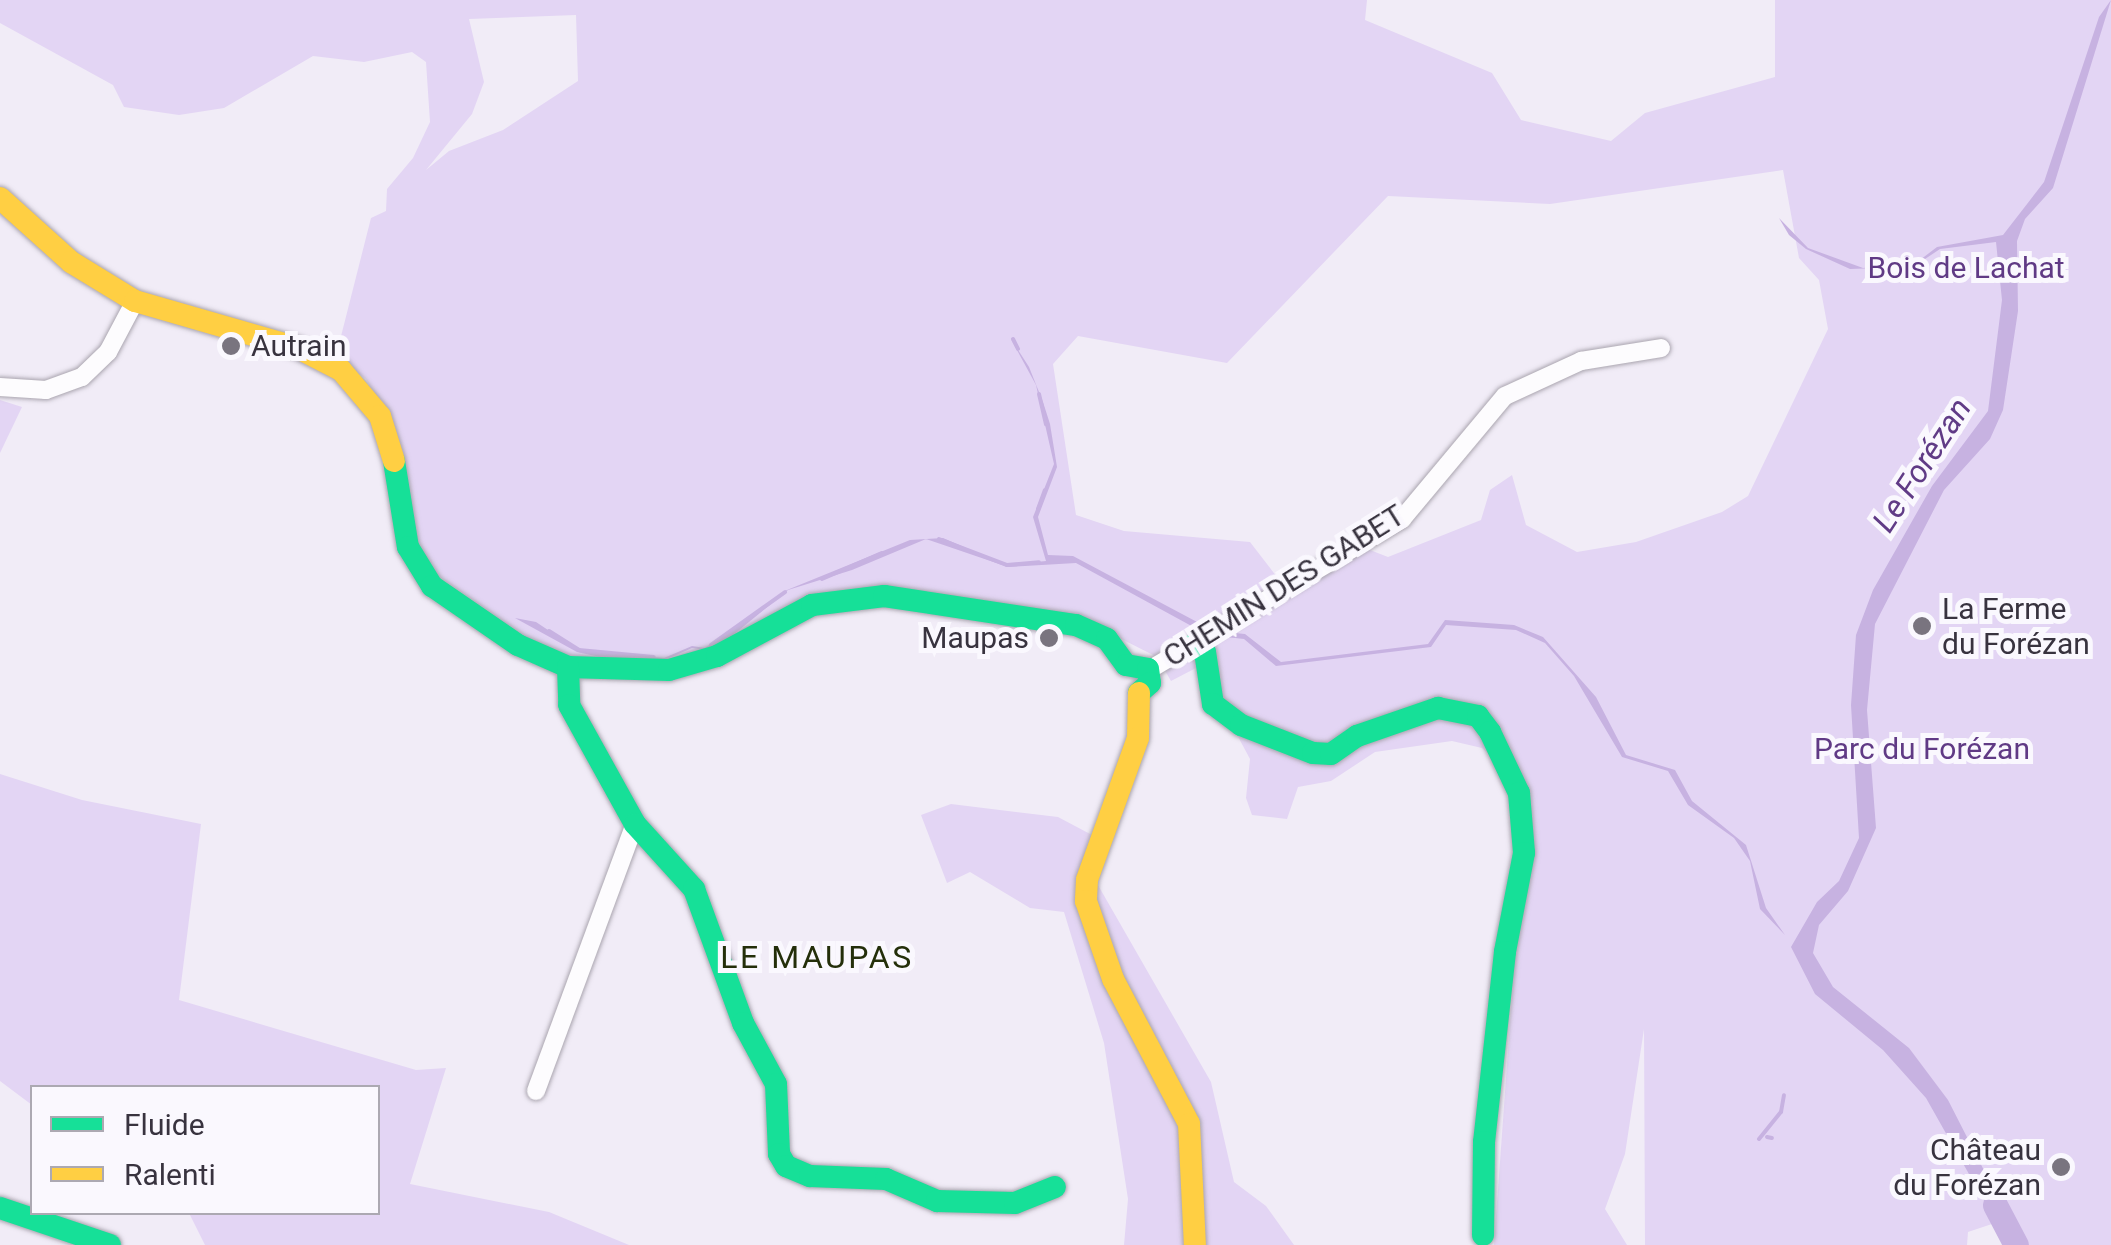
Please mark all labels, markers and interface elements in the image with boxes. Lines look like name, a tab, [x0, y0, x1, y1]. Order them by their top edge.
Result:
park label: Bois de Lachat	[1867, 250, 2065, 286]
place label: Autrain	[251, 328, 347, 364]
marker: Autrain	[220, 335, 242, 357]
water label: Le Forézan	[1865, 391, 1979, 539]
street label: CHEMIN DES GABET	[1157, 497, 1411, 675]
place label: La Ferme du Forézan	[1942, 591, 2090, 662]
marker: La Ferme du Forézan	[1911, 615, 1933, 637]
place label: Maupas	[921, 620, 1029, 656]
marker: Maupas	[1038, 627, 1060, 649]
park label: Parc du Forézan	[1814, 731, 2030, 767]
district label: LE MAUPAS	[720, 938, 914, 976]
legend	[30, 1085, 380, 1215]
text: Fluide	[124, 1107, 205, 1142]
place label: Château du Forézan	[1893, 1132, 2041, 1202]
marker: Château du Forézan	[2050, 1156, 2072, 1178]
text: Ralenti	[124, 1157, 216, 1192]

